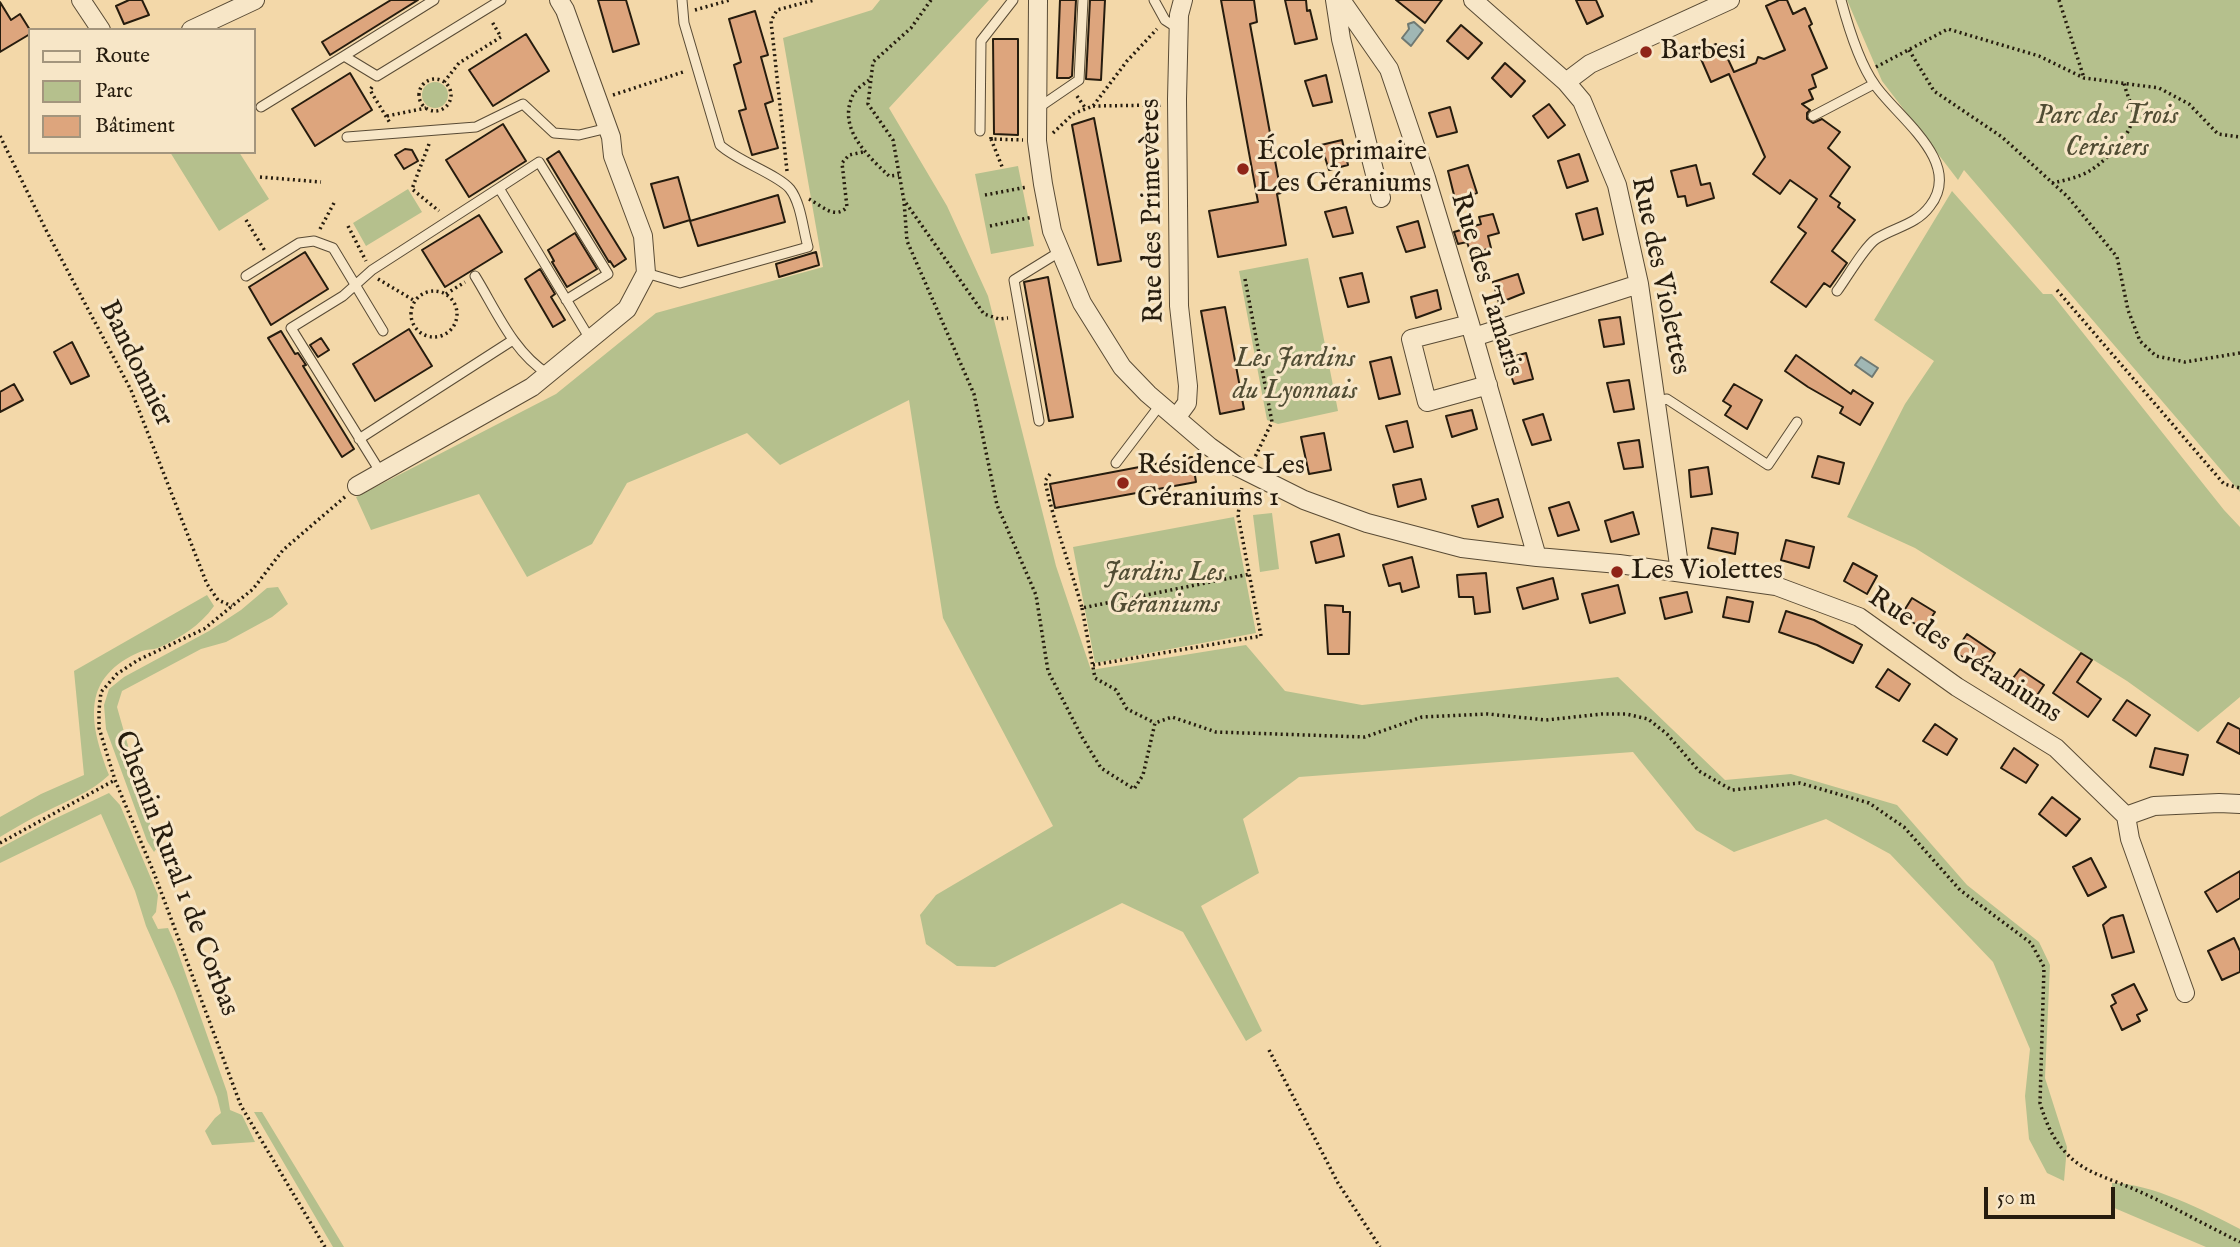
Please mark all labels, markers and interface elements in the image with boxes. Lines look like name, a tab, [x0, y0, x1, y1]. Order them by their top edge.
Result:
legend	[28, 28, 256, 154]
place label: Barbesi	[1660, 35, 1746, 69]
text: Route	[95, 43, 150, 70]
marker: Barbesi	[1638, 44, 1654, 60]
text: Parc	[95, 78, 133, 105]
street label: Rue des Primevères	[1135, 98, 1173, 324]
park label: Parc des Trois Cerisiers	[2036, 100, 2178, 166]
text: Bâtiment	[95, 113, 175, 140]
place label: École primaire Les Géraniums	[1257, 136, 1432, 202]
marker: École primaire Les Géraniums	[1235, 161, 1251, 177]
street label: Rue des Violettes	[1622, 174, 1696, 378]
street label: Rue des Tamaris	[1441, 189, 1529, 381]
street label: Bandonnier	[90, 296, 180, 432]
park label: Les Jardins du Lyonnais	[1233, 343, 1357, 409]
place label: Résidence Les Géraniums 1	[1137, 450, 1305, 516]
marker: Résidence Les Géraniums 1	[1115, 475, 1131, 491]
place label: Les Violettes	[1631, 555, 1783, 589]
park label: Jardins Les Géraniums	[1104, 557, 1224, 623]
marker: Les Violettes	[1609, 564, 1625, 580]
street label: Rue des Géraniums	[1861, 582, 2067, 732]
street label: Chemin Rural 1 de Corbas	[105, 727, 245, 1021]
scale bar	[1988, 1174, 2119, 1218]
text: 50 m	[1997, 1185, 2036, 1212]

